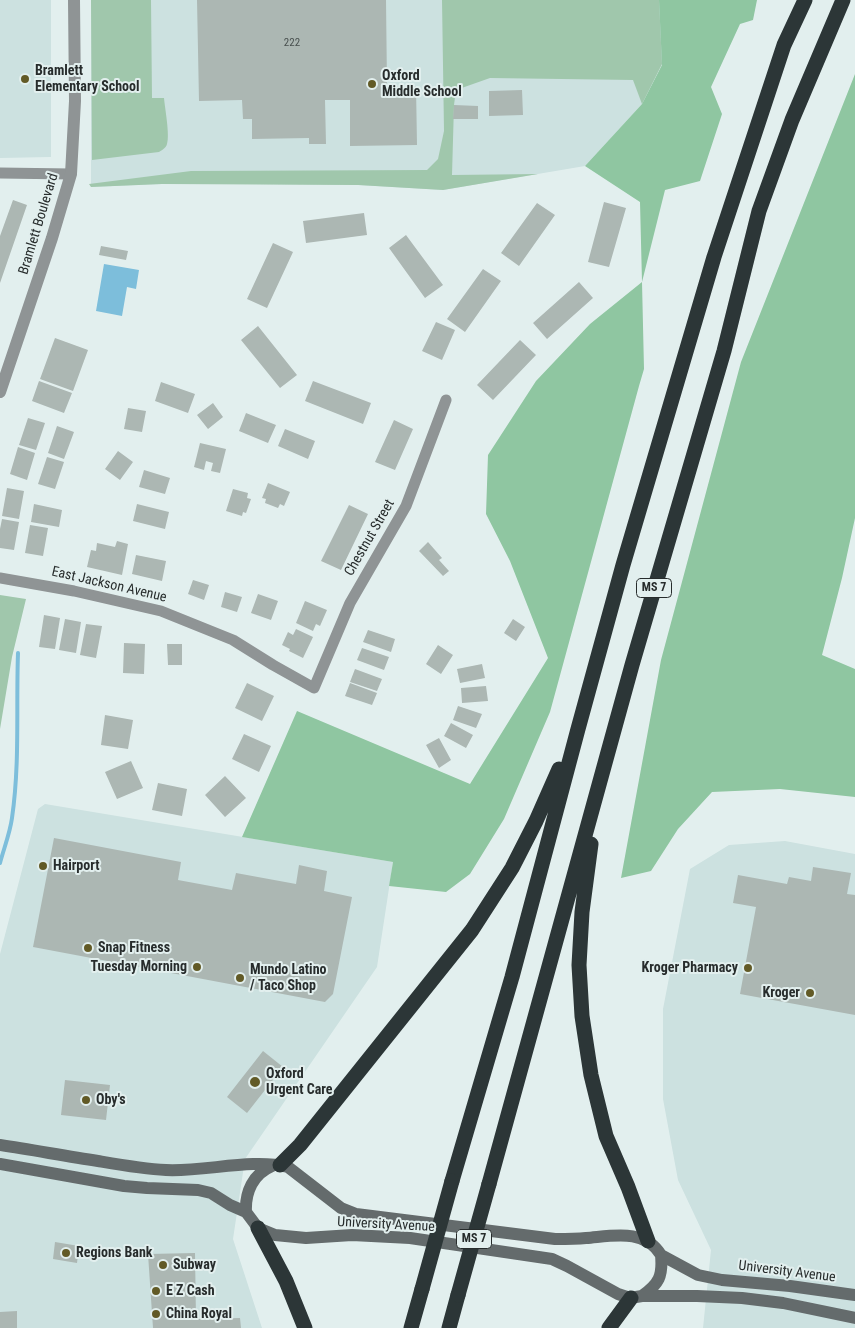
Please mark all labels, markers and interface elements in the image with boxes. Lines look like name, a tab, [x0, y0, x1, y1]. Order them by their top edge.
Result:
house number: 222	[284, 36, 300, 50]
place label: Bramlett Elementary School	[35, 63, 140, 95]
place label: Oxford Middle School	[382, 68, 462, 100]
marker: Bramlett Elementary School	[19, 73, 31, 85]
marker: Oxford Middle School	[366, 78, 378, 90]
street label: Bramlett Boulevard	[16, 171, 62, 277]
street label: Chestnut Street	[341, 497, 399, 579]
street label: East Jackson Avenue	[50, 564, 168, 606]
road number: MS 7	[636, 578, 672, 598]
place label: Hairport	[53, 858, 100, 874]
marker: Hairport	[37, 860, 49, 872]
place label: Snap Fitness	[98, 940, 170, 956]
marker: Snap Fitness	[82, 942, 94, 954]
place label: Tuesday Morning	[90, 959, 187, 975]
place label: Kroger Pharmacy	[642, 960, 738, 976]
marker: Tuesday Morning	[191, 961, 203, 973]
place label: Mundo Latino / Taco Shop	[250, 962, 326, 994]
marker: Kroger Pharmacy	[742, 962, 754, 974]
marker: Mundo Latino / Taco Shop	[234, 972, 246, 984]
place label: Kroger	[763, 985, 800, 1001]
marker: Kroger	[804, 987, 816, 999]
place label: Oxford Urgent Care	[266, 1066, 332, 1098]
marker: Oxford Urgent Care	[248, 1075, 262, 1089]
place label: Oby's	[96, 1092, 126, 1108]
marker: Oby's	[80, 1094, 92, 1106]
street label: University Avenue	[337, 1214, 435, 1236]
road number: MS 7	[456, 1230, 492, 1248]
place label: Regions Bank	[76, 1245, 152, 1261]
marker: Regions Bank	[60, 1247, 72, 1259]
place label: Subway	[173, 1257, 216, 1273]
street label: University Avenue	[738, 1258, 836, 1286]
marker: Subway	[157, 1259, 169, 1271]
place label: E Z Cash	[166, 1283, 215, 1299]
marker: E Z Cash	[150, 1285, 162, 1297]
place label: China Royal	[166, 1306, 232, 1322]
marker: China Royal	[150, 1308, 162, 1320]

